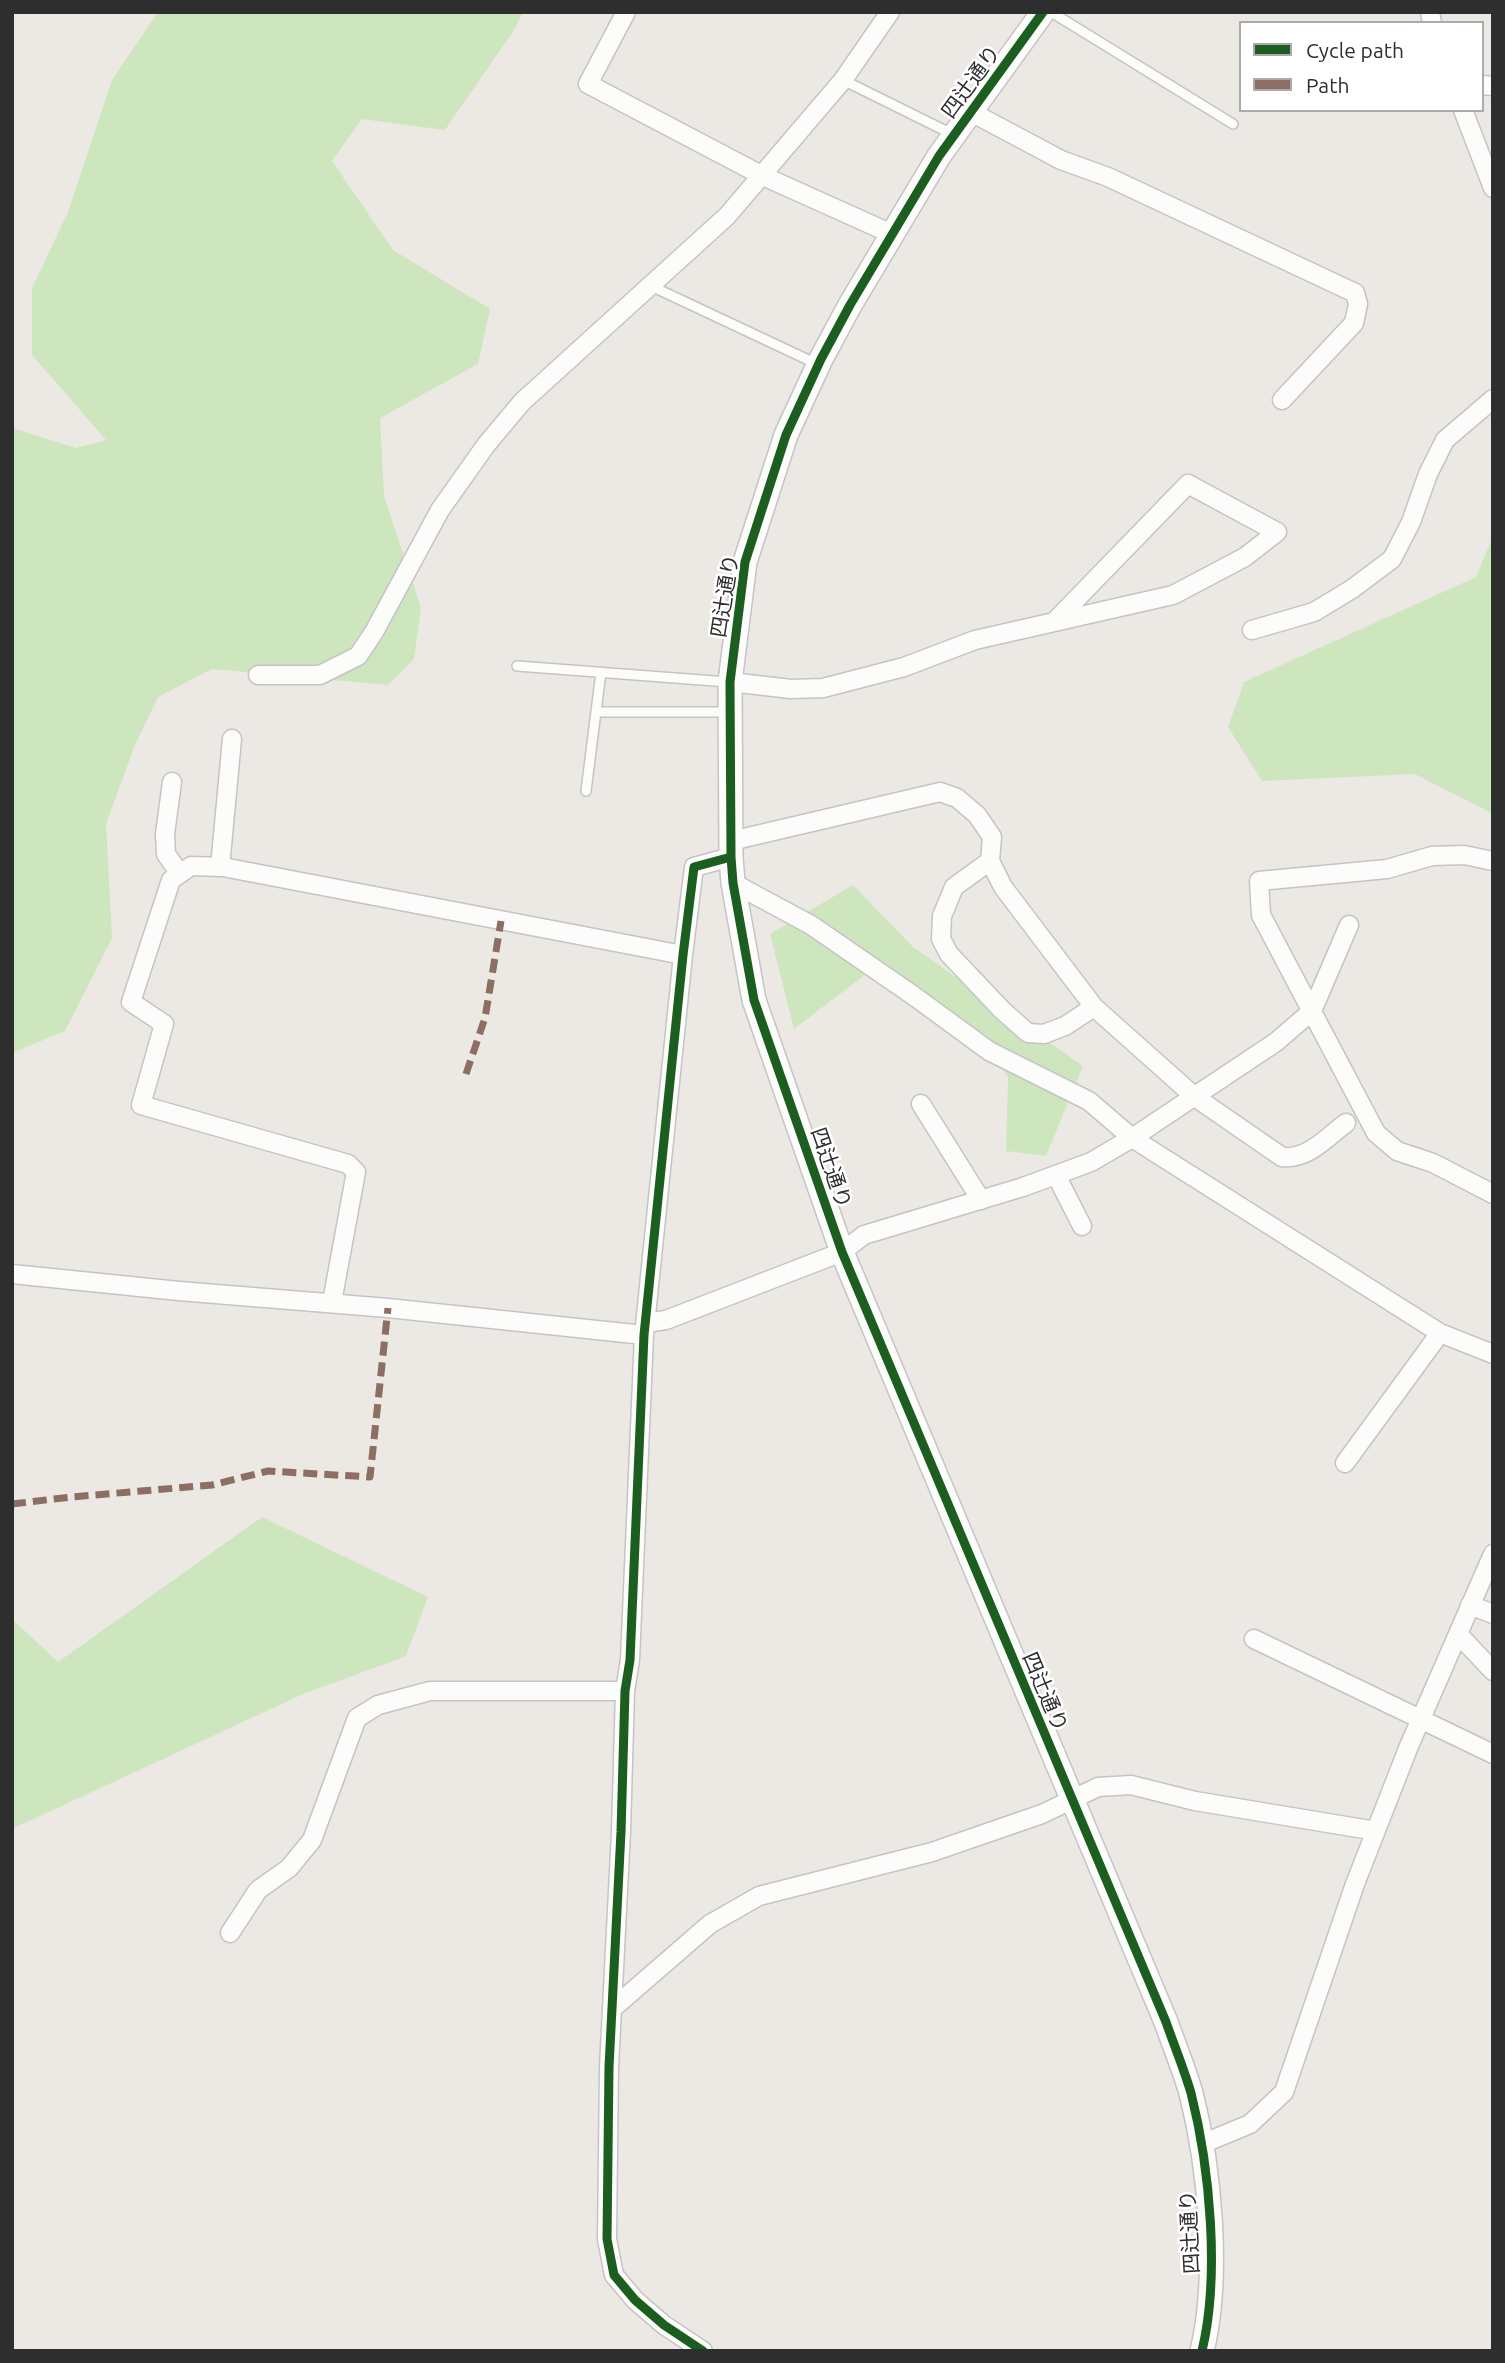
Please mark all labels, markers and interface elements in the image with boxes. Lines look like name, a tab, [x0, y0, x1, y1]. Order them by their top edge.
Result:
legend	[1239, 21, 1484, 112]
text: Cycle path	[1306, 38, 1404, 62]
street label: 四辻通り	[936, 41, 1006, 123]
text: Path	[1306, 73, 1349, 97]
street label: 四辻通り	[706, 553, 744, 639]
street label: 四辻通り	[805, 1124, 857, 1212]
street label: 四辻通り	[1017, 1648, 1073, 1736]
street label: 四辻通り	[1175, 2189, 1205, 2275]

